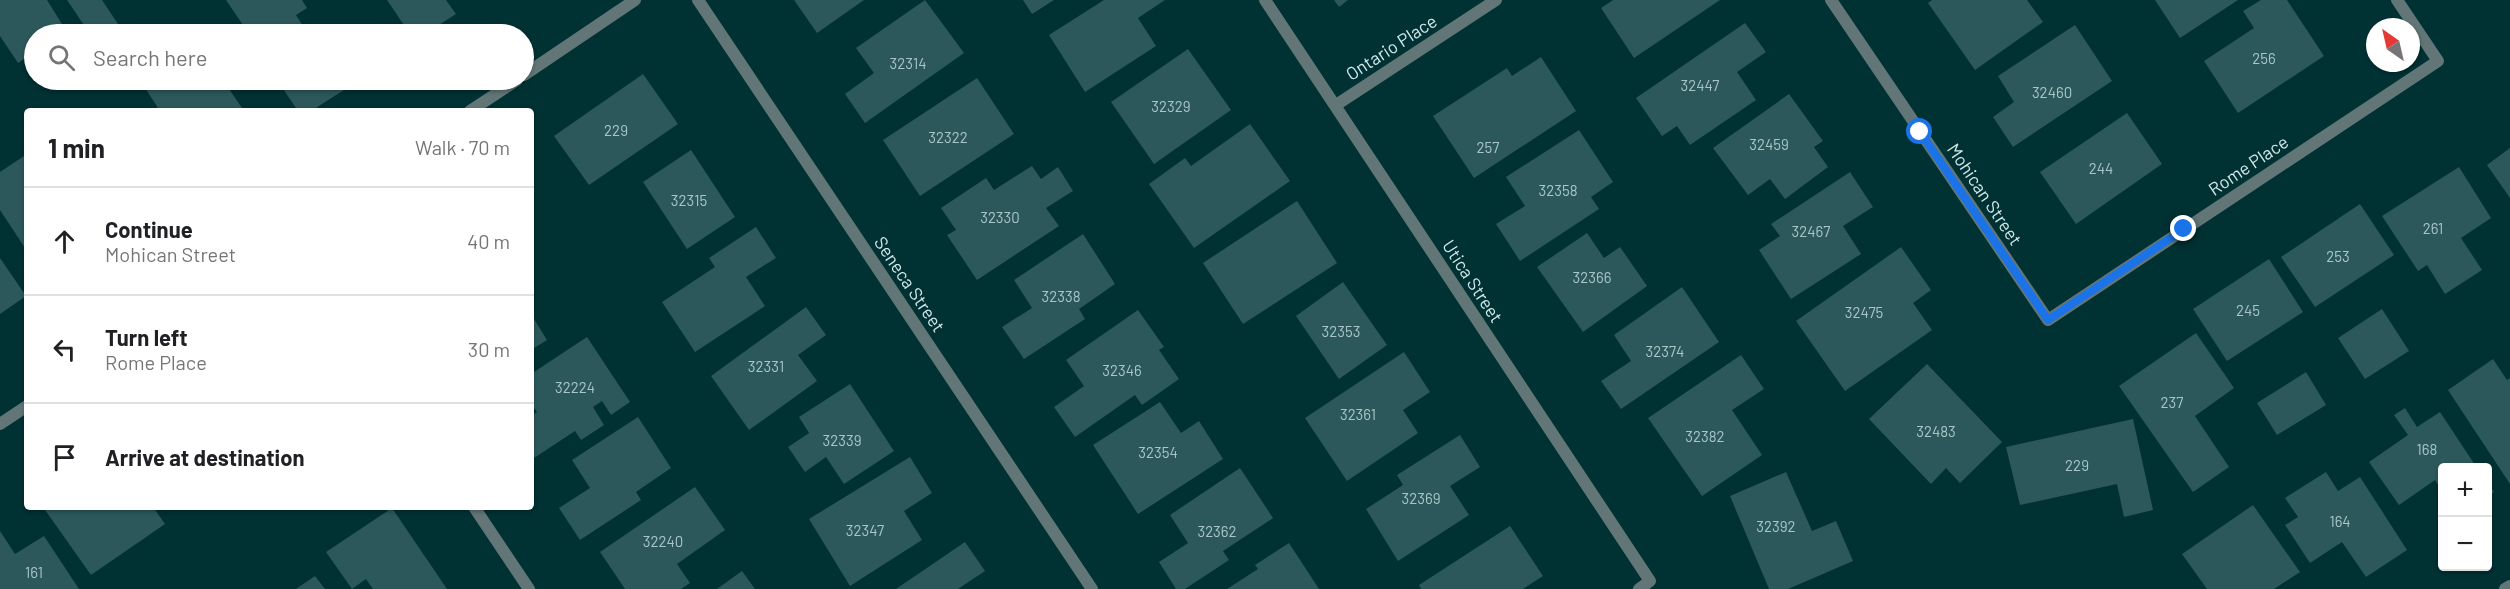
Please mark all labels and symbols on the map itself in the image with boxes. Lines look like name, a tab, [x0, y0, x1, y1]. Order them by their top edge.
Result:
street label: Ontario Place	[1341, 9, 1441, 85]
north arrow	[2366, 18, 2420, 72]
house number: 256	[2252, 49, 2276, 67]
house number: 32314	[890, 54, 926, 72]
house number: 32447	[1681, 76, 1719, 94]
house number: 32460	[2032, 83, 2072, 101]
house number: 32329	[1151, 97, 1191, 115]
route start	[1906, 118, 1932, 144]
house number: 229	[604, 121, 628, 139]
house number: 32322	[928, 128, 968, 146]
street label: Rome Place	[2204, 130, 2292, 200]
house number: 32459	[1749, 135, 1789, 153]
house number: 257	[1477, 138, 1499, 156]
street label: Mohican Street	[1943, 139, 2027, 249]
house number: 244	[2089, 159, 2113, 177]
house number: 32358	[1539, 181, 1577, 199]
house number: 32315	[671, 191, 707, 209]
house number: 32330	[980, 208, 1020, 226]
route end	[2170, 215, 2196, 241]
house number: 261	[2423, 219, 2443, 237]
house number: 32467	[1792, 222, 1830, 240]
street label: Seneca Street	[870, 232, 950, 336]
street label: Utica Street	[1438, 236, 1508, 326]
house number: 253	[2326, 247, 2350, 265]
house number: 32366	[1573, 268, 1611, 286]
house number: 32338	[1042, 287, 1080, 305]
house number: 245	[2236, 301, 2260, 319]
house number: 32475	[1845, 303, 1883, 321]
house number: 32353	[1322, 322, 1360, 340]
house number: 32374	[1646, 342, 1684, 360]
house number: 32331	[748, 357, 784, 375]
house number: 32346	[1102, 361, 1142, 379]
house number: 32224	[555, 378, 595, 396]
house number: 237	[2161, 393, 2183, 411]
house number: 32361	[1340, 405, 1376, 423]
house number: 32483	[1916, 422, 1956, 440]
house number: 32382	[1685, 427, 1725, 445]
house number: 32339	[823, 431, 861, 449]
house number: 168	[2417, 440, 2437, 458]
house number: 32354	[1138, 443, 1178, 461]
house number: 229	[2065, 456, 2089, 474]
house number: 32369	[1402, 489, 1440, 507]
house number: 164	[2329, 512, 2351, 530]
house number: 32392	[1756, 517, 1796, 535]
house number: 32347	[846, 521, 884, 539]
house number: 32362	[1197, 522, 1237, 540]
house number: 32240	[643, 532, 683, 550]
house number: 161	[25, 563, 43, 581]

